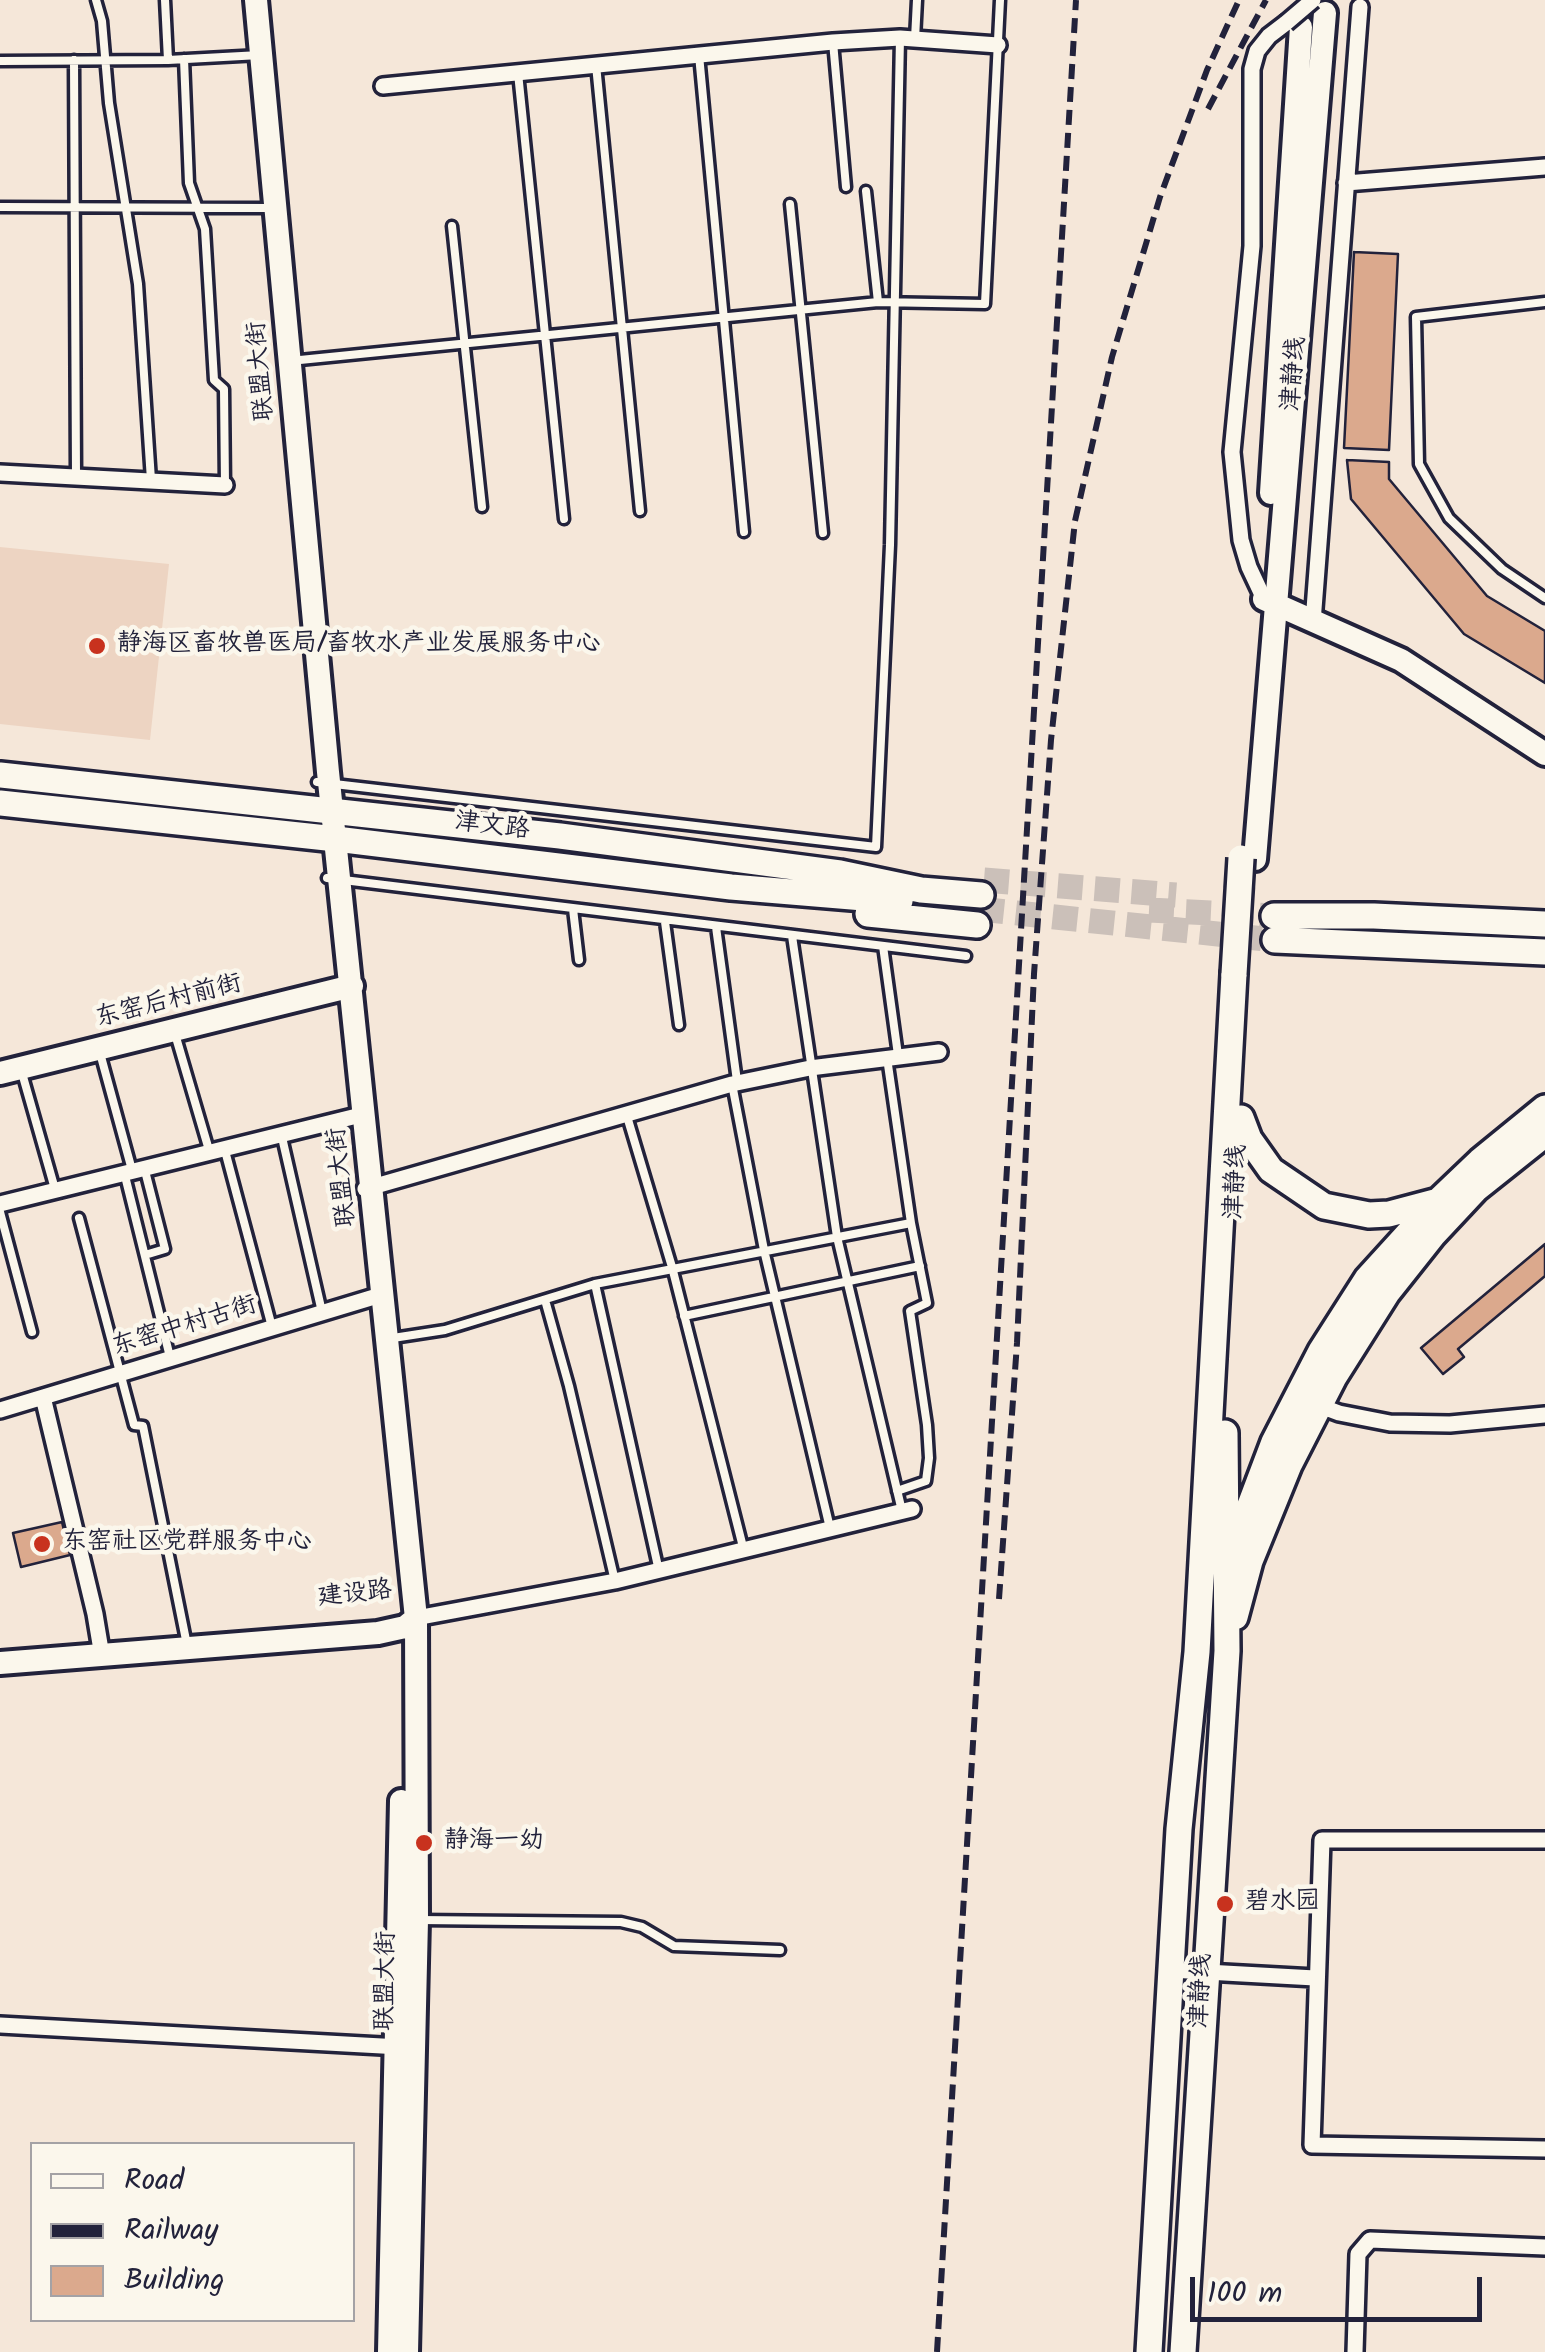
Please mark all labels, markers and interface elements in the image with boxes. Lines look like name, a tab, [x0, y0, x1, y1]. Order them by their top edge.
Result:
street label: 联盟大街	[244, 320, 282, 422]
street label: 津静线	[1278, 335, 1314, 413]
place label: 静海区畜牧兽医局/畜牧水产业发展服务中心	[117, 631, 601, 661]
marker: 静海区畜牧兽医局/畜牧水产业发展服务中心	[86, 635, 108, 657]
street label: 津文路	[453, 809, 531, 847]
street label: 东窑后村前街	[93, 970, 245, 1036]
street label: 联盟大街	[324, 1126, 364, 1228]
street label: 津静线	[1221, 1144, 1255, 1220]
street label: 东窑中村古街	[109, 1292, 261, 1364]
place label: 东窑社区党群服务中心	[62, 1529, 312, 1559]
marker: 东窑社区党群服务中心	[31, 1533, 53, 1555]
street label: 建设路	[316, 1577, 394, 1615]
place label: 静海一幼	[444, 1828, 544, 1858]
marker: 静海一幼	[413, 1832, 435, 1854]
place label: 碧水园	[1245, 1889, 1320, 1919]
marker: 碧水园	[1214, 1893, 1236, 1915]
street label: 联盟大街	[372, 1931, 404, 2031]
street label: 津静线	[1186, 1953, 1220, 2029]
legend	[30, 2142, 355, 2322]
text: Road	[124, 2157, 184, 2205]
text: Railway	[124, 2207, 218, 2255]
text: Building	[124, 2257, 224, 2305]
scale bar	[1195, 2257, 1488, 2319]
text: 100 m	[1207, 2270, 1282, 2318]

